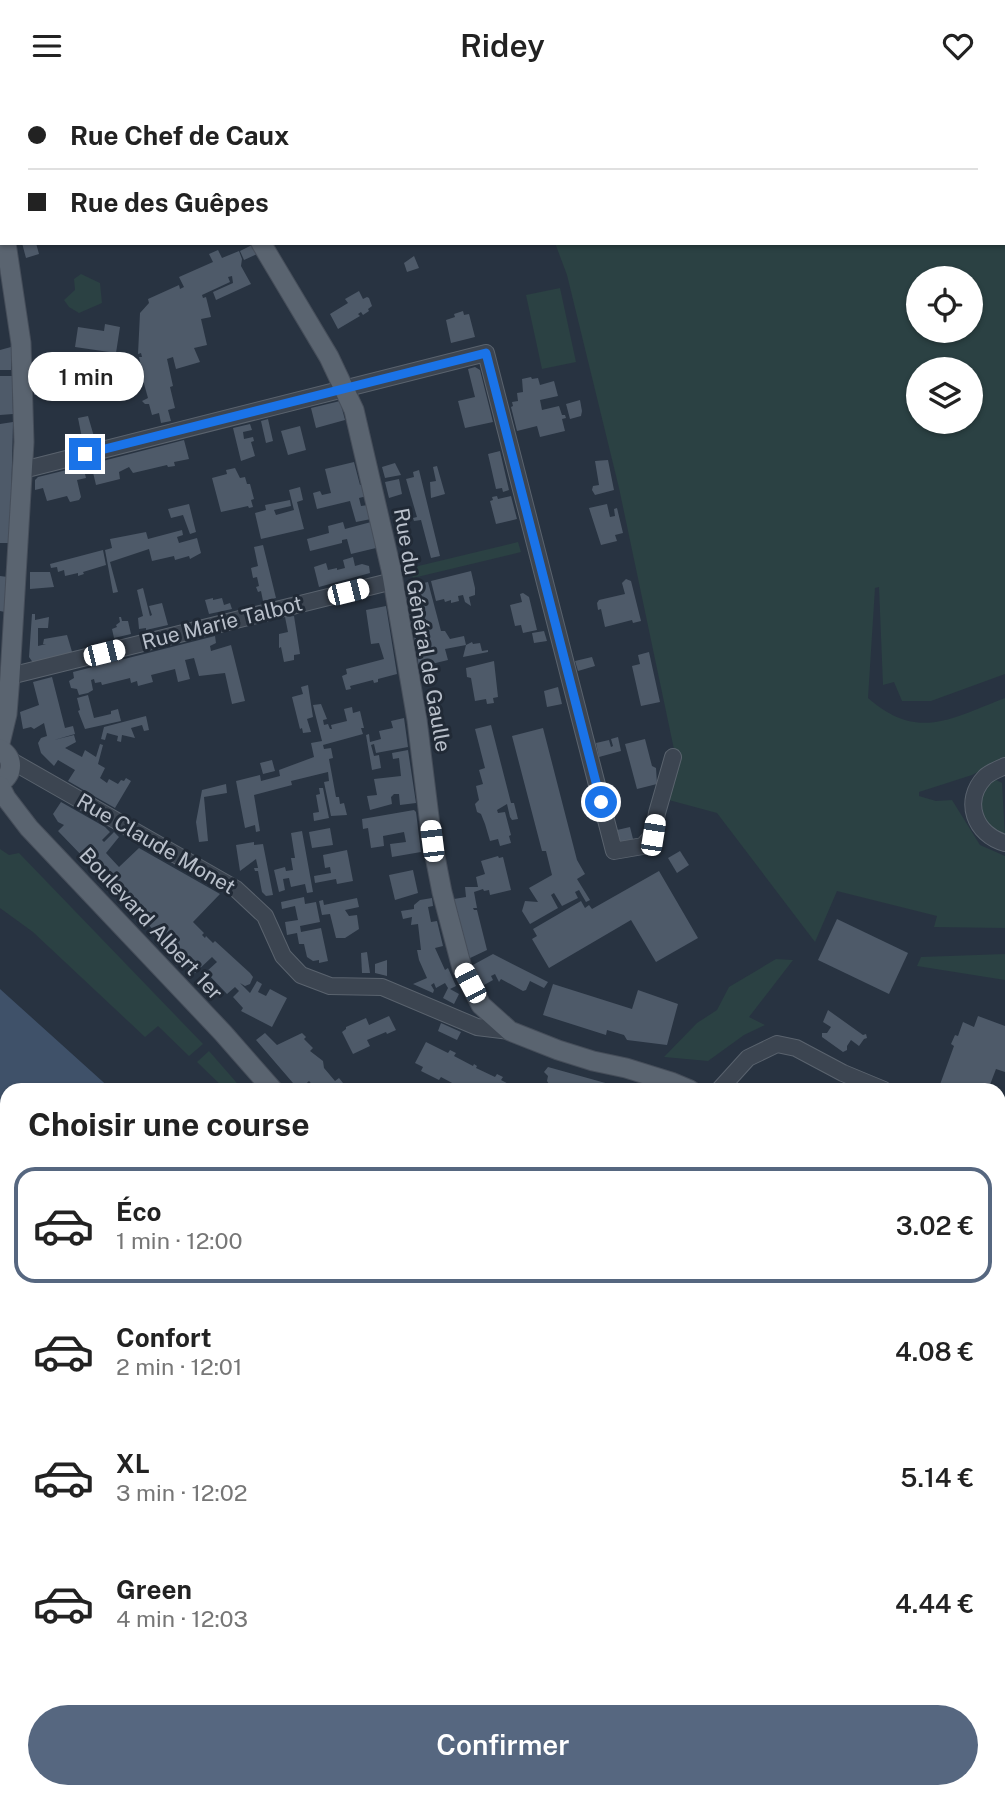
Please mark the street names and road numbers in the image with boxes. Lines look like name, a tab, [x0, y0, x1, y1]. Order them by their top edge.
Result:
street label: Rue du Général de Gaulle	[389, 506, 456, 754]
street label: Rue Marie Talbot	[139, 590, 305, 655]
street label: Rue Claude Monet	[72, 788, 240, 899]
street label: Boulevard Albert 1er	[74, 842, 228, 1005]

